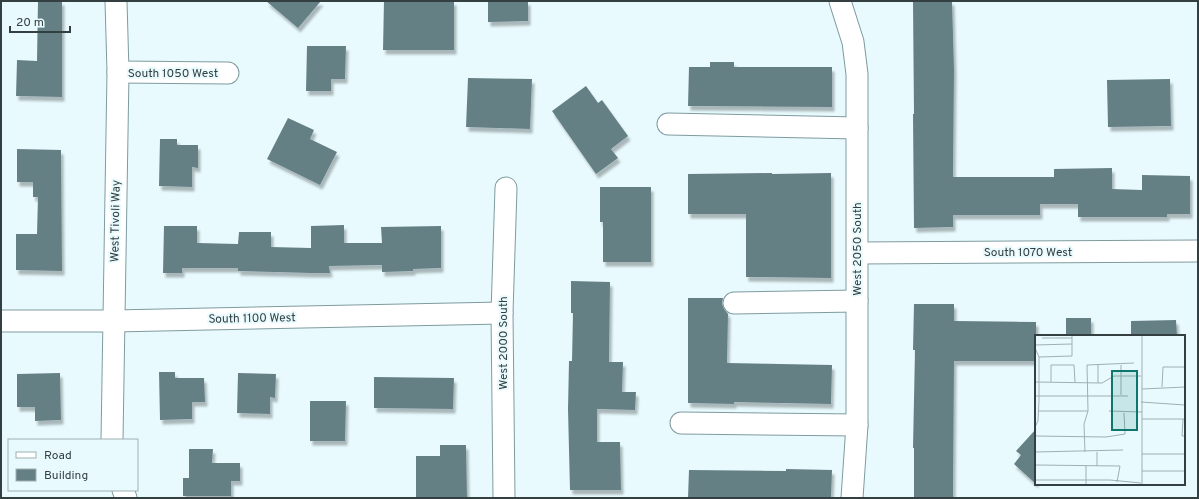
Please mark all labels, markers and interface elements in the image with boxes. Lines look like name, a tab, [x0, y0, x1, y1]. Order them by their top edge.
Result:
scale bar	[10, 8, 70, 34]
text: 20 m	[16, 15, 44, 31]
street label: South 1050 West	[128, 66, 218, 82]
street label: West Tivoli Way	[107, 180, 125, 262]
street label: West 2050 South	[850, 202, 866, 296]
street label: South 1070 West	[984, 245, 1072, 261]
street label: West 2000 South	[496, 296, 512, 390]
street label: South 1100 West	[208, 310, 296, 328]
inset map	[1035, 335, 1185, 485]
legend	[8, 439, 138, 491]
text: Road	[44, 448, 72, 464]
text: Building	[44, 468, 88, 484]

